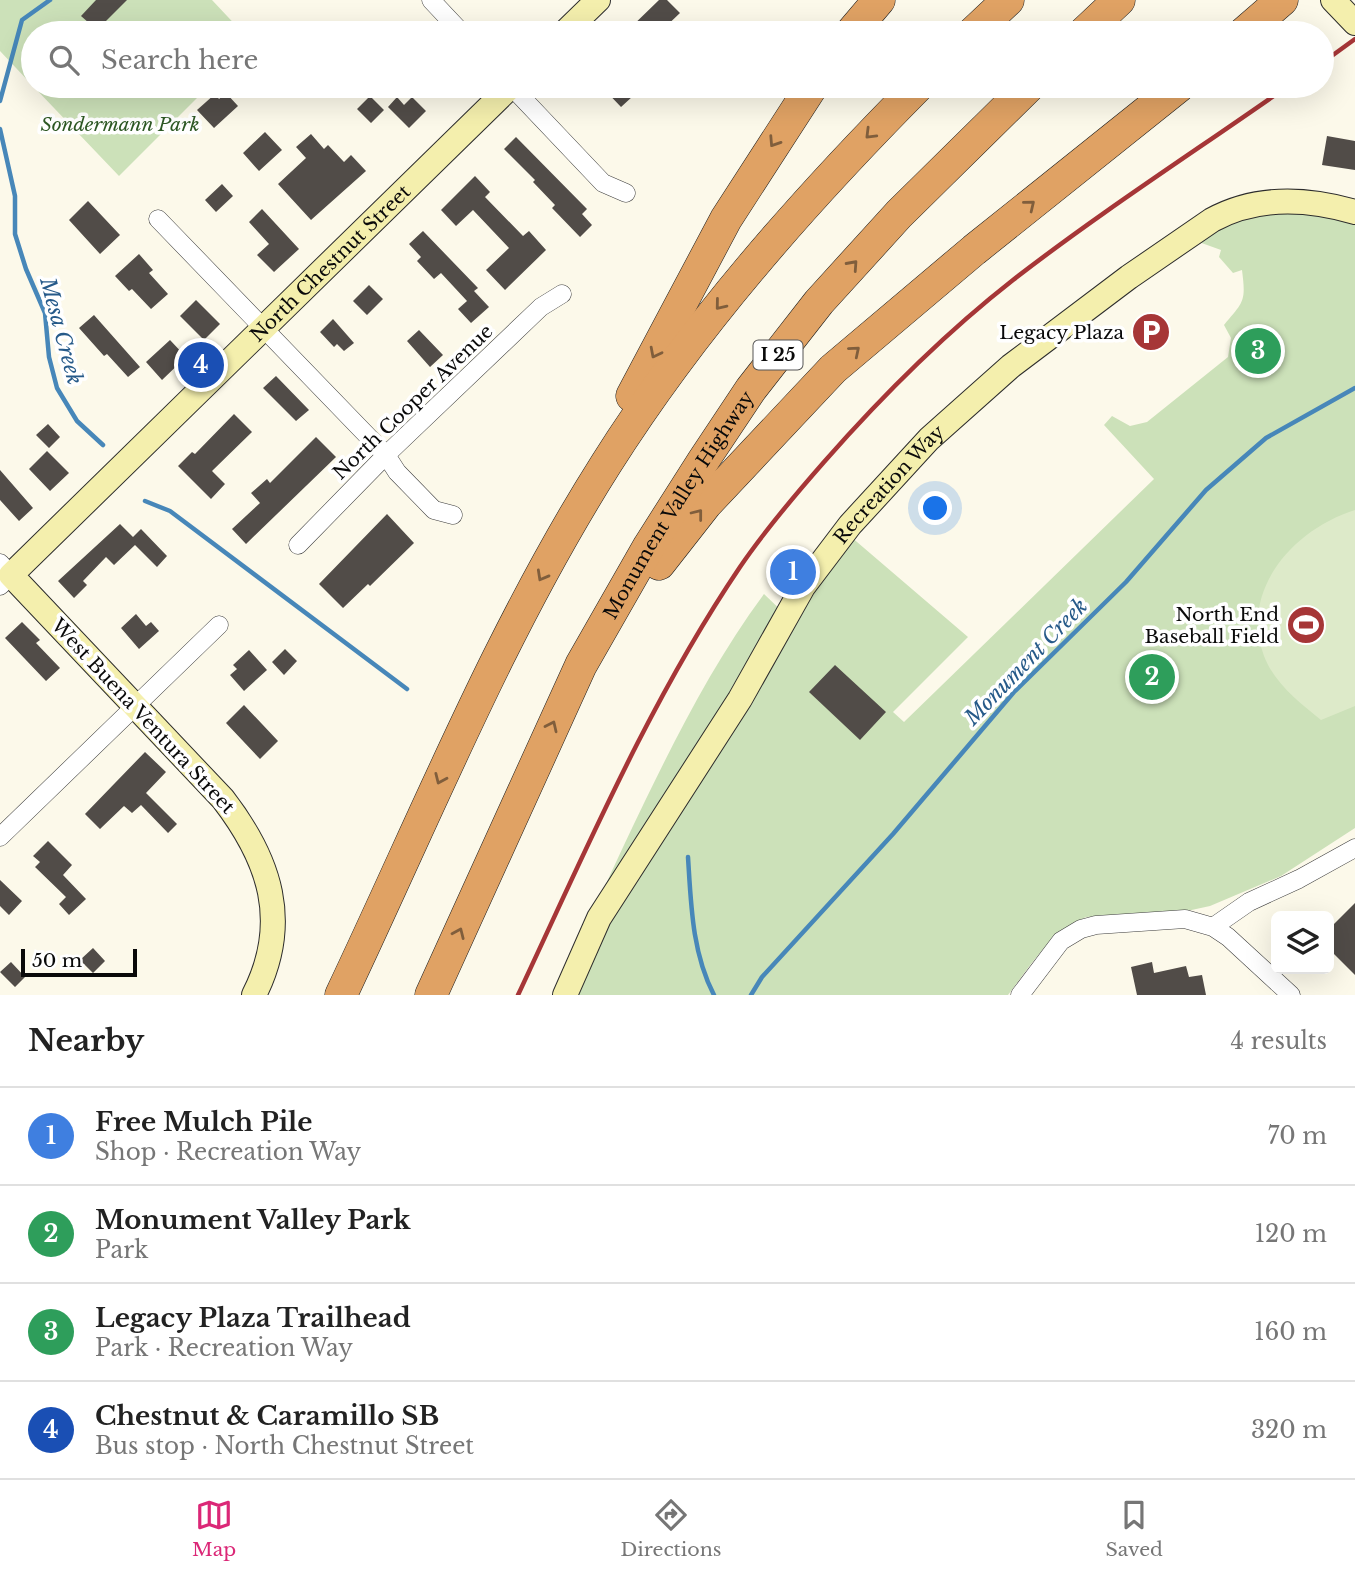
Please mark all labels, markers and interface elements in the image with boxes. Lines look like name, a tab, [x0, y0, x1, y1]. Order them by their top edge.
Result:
search box	[21, 21, 1334, 98]
icon: search	[45, 41, 83, 79]
text: Search here	[101, 44, 258, 76]
park label: Sondermann Park	[40, 113, 200, 136]
one-way arrow	[865, 126, 878, 139]
one-way arrow	[769, 135, 782, 148]
street label: North Chestnut Street	[245, 179, 415, 346]
one-way arrow	[1023, 201, 1035, 214]
one-way arrow	[845, 260, 857, 273]
water label: Mesa Creek	[34, 274, 88, 387]
one-way arrow	[716, 298, 729, 310]
parking icon: Legacy Plaza	[1130, 311, 1172, 353]
street label: North Cooper Avenue	[328, 320, 498, 484]
place label: Legacy Plaza	[999, 321, 1124, 344]
pin: 3	[1235, 325, 1281, 377]
pin: 4	[178, 339, 224, 391]
road number: I 25	[754, 340, 802, 370]
one-way arrow	[649, 346, 663, 358]
one-way arrow	[847, 346, 860, 359]
street label: Monument Valley Highway	[598, 386, 758, 623]
street label: Recreation Way	[828, 420, 948, 548]
your location	[918, 491, 952, 525]
one-way arrow	[689, 510, 702, 522]
pin: 1	[770, 546, 816, 598]
one-way arrow	[537, 569, 550, 581]
water label: Monument Creek	[958, 593, 1093, 731]
place label: North End Baseball Field	[1145, 603, 1279, 648]
sports icon: North End Baseball Field	[1285, 604, 1327, 646]
street label: West Buena Ventura Street	[46, 613, 240, 819]
pin: 2	[1129, 651, 1175, 703]
one-way arrow	[544, 720, 558, 733]
one-way arrow	[434, 772, 448, 784]
map controls	[1271, 911, 1334, 974]
button: layers	[1271, 911, 1334, 974]
one-way arrow	[451, 928, 465, 940]
scale bar	[21, 946, 136, 978]
text: 50 m	[32, 949, 82, 972]
text: Nearby	[28, 1022, 144, 1059]
text: 4 results	[1231, 1027, 1327, 1055]
text: Free Mulch Pile	[95, 1106, 313, 1138]
text: 1	[46, 1122, 56, 1150]
text: 70 m	[1268, 1122, 1327, 1150]
text: Shop · Recreation Way	[95, 1138, 361, 1166]
text: Monument Valley Park	[95, 1204, 411, 1236]
text: 2	[44, 1220, 58, 1248]
text: 120 m	[1255, 1220, 1327, 1248]
text: Park	[95, 1236, 148, 1264]
text: Legacy Plaza Trailhead	[95, 1302, 411, 1334]
text: 3	[44, 1318, 58, 1346]
text: 160 m	[1254, 1318, 1327, 1346]
text: Park · Recreation Way	[95, 1334, 353, 1362]
text: Chestnut & Caramillo SB	[95, 1400, 439, 1432]
text: 4	[43, 1416, 59, 1444]
text: 320 m	[1251, 1416, 1327, 1444]
text: Bus stop · North Chestnut Street	[95, 1432, 474, 1460]
tab: Map	[192, 1496, 236, 1561]
tab: Directions	[620, 1496, 721, 1561]
tab: Saved	[1106, 1496, 1163, 1561]

